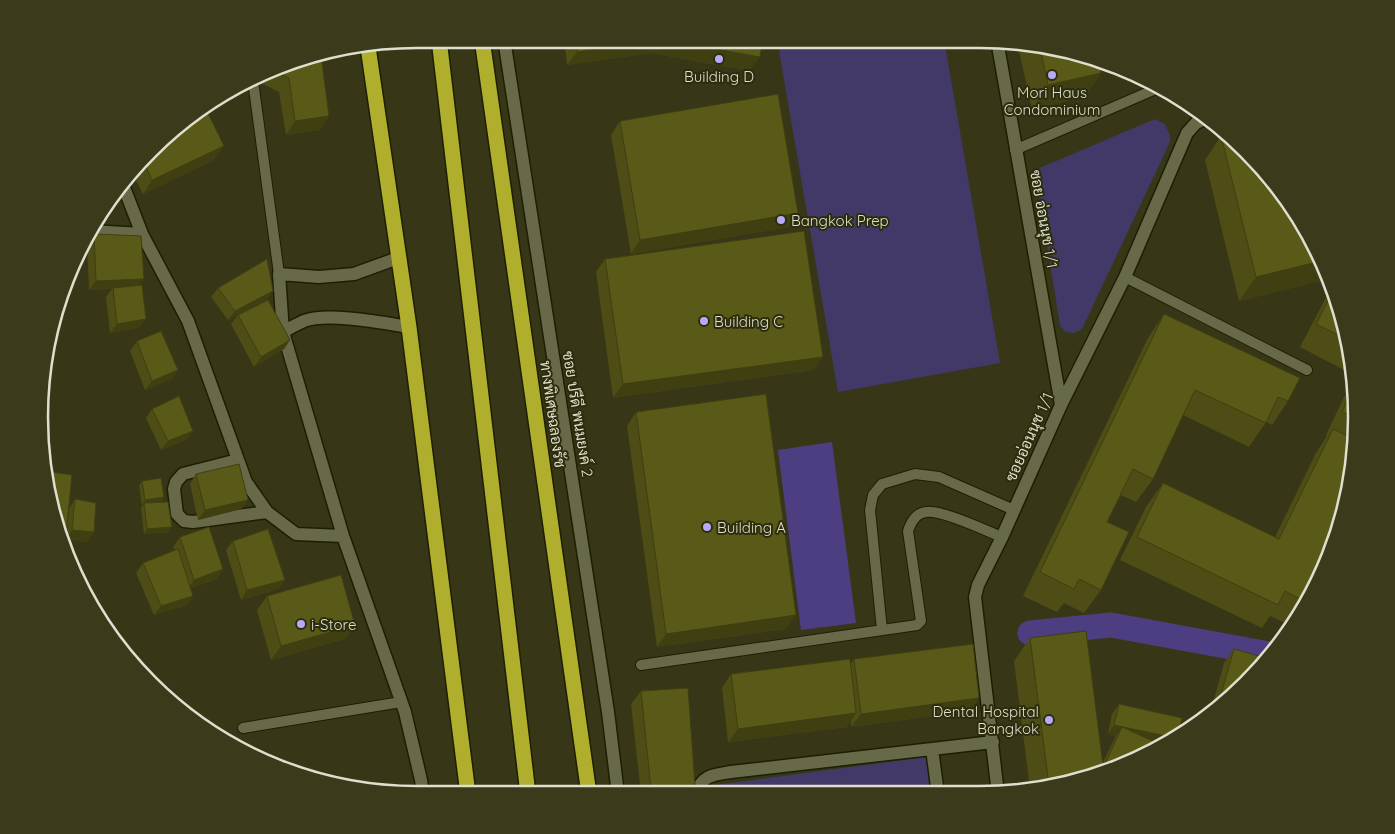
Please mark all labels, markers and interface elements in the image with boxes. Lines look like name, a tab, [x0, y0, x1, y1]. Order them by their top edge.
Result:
marker: Building D	[713, 53, 725, 65]
place label: Building D	[684, 67, 754, 86]
marker: Mori Haus Condominium	[1046, 69, 1058, 81]
place label: Mori Haus Condominium	[1004, 83, 1100, 119]
street label: ซอย อ่อนนุช 1/1	[1024, 168, 1062, 270]
place label: Bangkok Prep	[791, 211, 889, 230]
marker: Bangkok Prep	[775, 214, 787, 226]
place label: Building C	[714, 312, 783, 331]
marker: Building C	[698, 315, 710, 327]
street label: ซอย ปรีดี พนมยงค์ 2	[559, 350, 597, 478]
street label: ทางพิเศษฉลองรัช	[536, 359, 570, 469]
street label: ซอยอ่อนนุช 1/1	[1001, 390, 1059, 485]
place label: Building A	[717, 518, 786, 537]
marker: Building A	[701, 521, 713, 533]
place label: i-Store	[311, 615, 356, 634]
marker: i-Store	[295, 618, 307, 630]
place label: Dental Hospital Bangkok	[932, 702, 1039, 738]
marker: Dental Hospital Bangkok	[1043, 714, 1055, 726]

